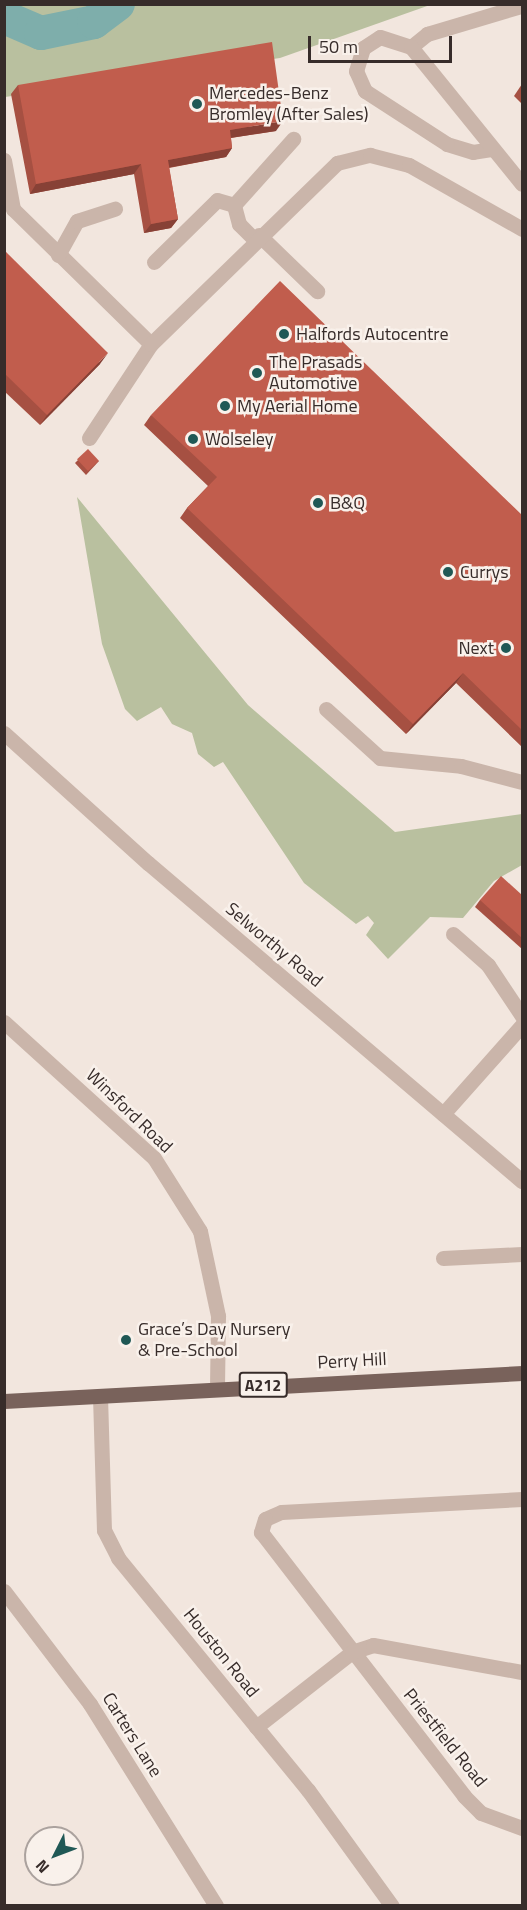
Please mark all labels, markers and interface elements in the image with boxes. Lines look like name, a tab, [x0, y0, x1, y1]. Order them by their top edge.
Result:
scale bar	[311, 24, 455, 62]
text: 50 m	[319, 33, 358, 60]
place label: Mercedes-Benz Bromley (After Sales)	[209, 83, 368, 125]
marker: Mercedes-Benz Bromley (After Sales)	[190, 97, 204, 111]
place label: Halfords Autocentre	[296, 323, 448, 345]
marker: Halfords Autocentre	[277, 327, 291, 341]
place label: The Prasads Automotive	[269, 352, 362, 394]
marker: The Prasads Automotive	[250, 366, 264, 380]
place label: My Aerial Home	[237, 395, 357, 417]
marker: My Aerial Home	[218, 399, 232, 413]
place label: Wolseley	[205, 428, 273, 450]
marker: Wolseley	[186, 432, 200, 446]
place label: B&Q	[330, 492, 365, 514]
marker: B&Q	[311, 496, 325, 510]
place label: Currys	[460, 561, 509, 583]
marker: Currys	[441, 565, 455, 579]
place label: Next	[458, 637, 494, 659]
marker: Next	[499, 641, 513, 655]
street label: Selworthy Road	[221, 898, 327, 992]
street label: Winsford Road	[81, 1064, 177, 1158]
place label: Grace’s Day Nursery & Pre-School	[138, 1319, 290, 1362]
marker: Grace’s Day Nursery & Pre-School	[119, 1333, 133, 1347]
street label: Perry Hill	[317, 1348, 387, 1374]
road number: A212	[238, 1372, 288, 1398]
street label: Houston Road	[179, 1604, 263, 1702]
street label: Priestfield Road	[399, 1684, 491, 1792]
street label: Carters Lane	[98, 1689, 166, 1781]
north arrow	[24, 1826, 84, 1886]
text: N	[29, 1855, 55, 1879]

